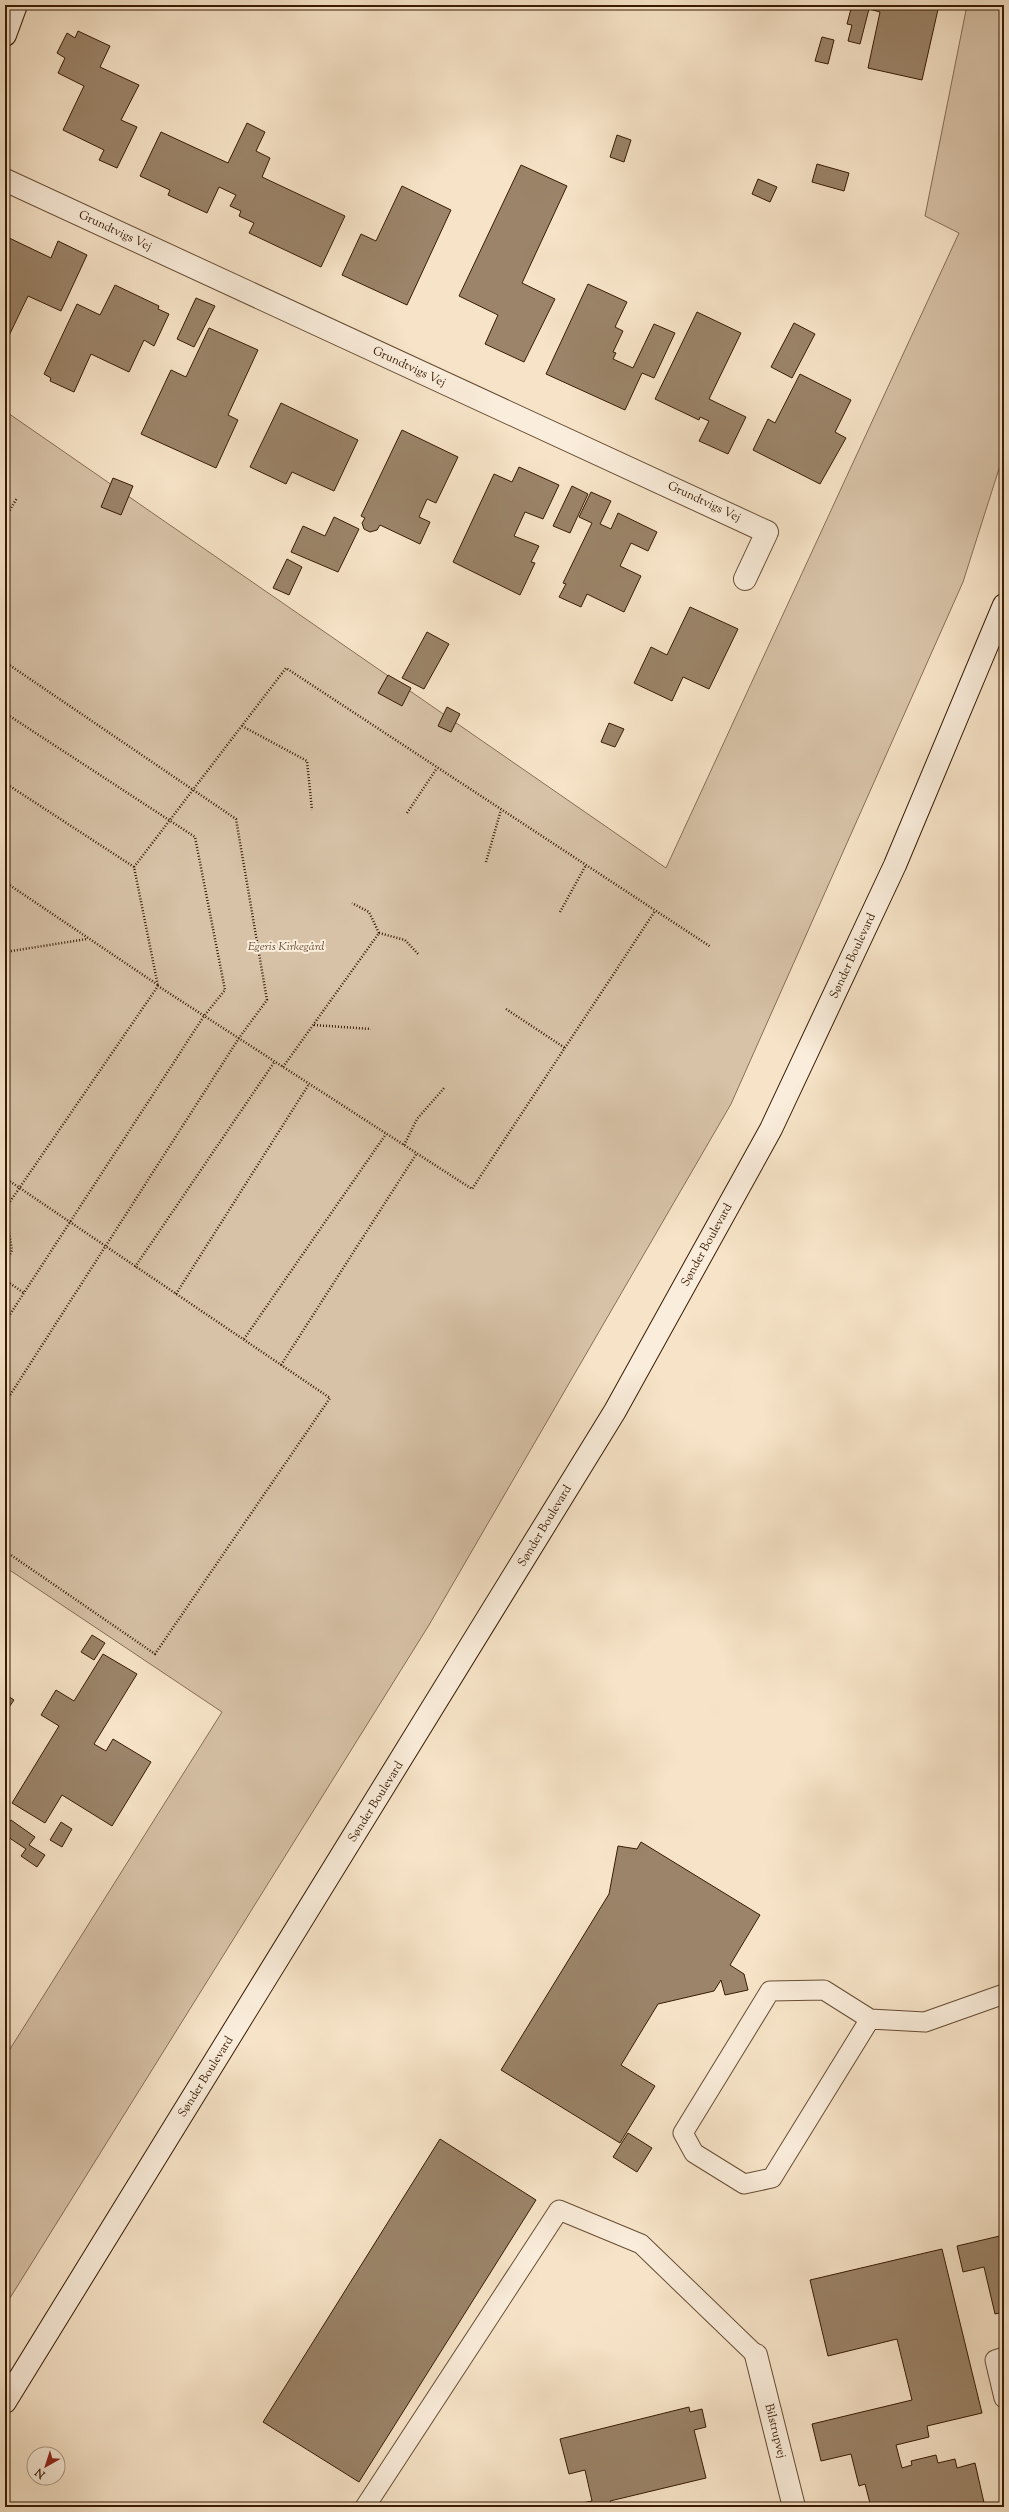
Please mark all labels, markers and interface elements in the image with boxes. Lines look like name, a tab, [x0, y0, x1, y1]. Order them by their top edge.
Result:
street label: Grundtvigs Vej	[75, 206, 155, 256]
street label: Grundtvigs Vej	[369, 342, 449, 392]
street label: Grundtvigs Vej	[664, 477, 744, 527]
street label: Sønder Boulevard	[825, 910, 881, 1002]
park label: Egeris Kirkegård	[248, 938, 324, 956]
street label: Sønder Boulevard	[677, 1200, 737, 1290]
street label: Sønder Boulevard	[513, 1481, 577, 1570]
street label: Sønder Boulevard	[344, 1758, 408, 1846]
street label: Sønder Boulevard	[174, 2033, 238, 2121]
street label: Bilstrupvej	[760, 2402, 790, 2460]
north arrow	[26, 2446, 66, 2486]
text: N	[32, 2464, 50, 2483]

